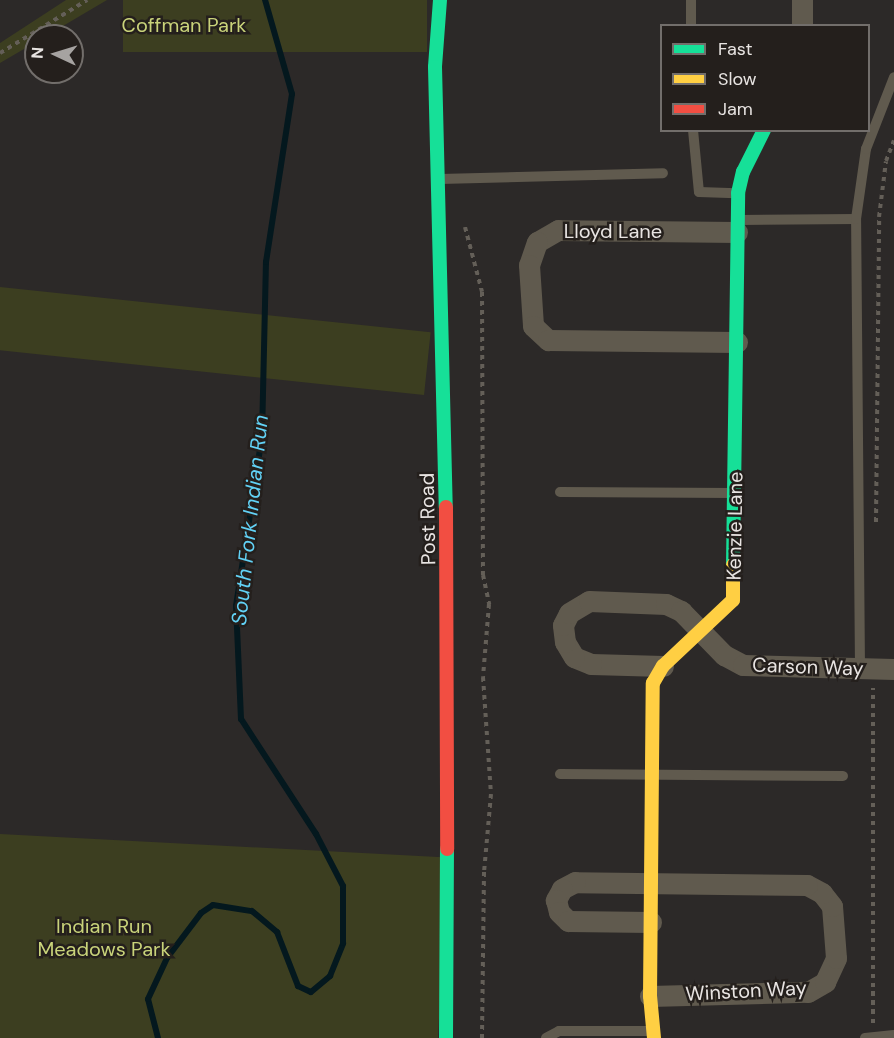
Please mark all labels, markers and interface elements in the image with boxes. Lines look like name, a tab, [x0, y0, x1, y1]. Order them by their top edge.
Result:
park label: Coffman Park	[122, 13, 246, 37]
north arrow	[24, 24, 84, 84]
legend	[660, 24, 870, 132]
text: Fast	[718, 37, 753, 61]
text: N	[27, 46, 48, 59]
text: Slow	[718, 67, 757, 91]
text: Jam	[718, 97, 753, 121]
street label: Lloyd Lane	[564, 219, 662, 243]
water label: South Fork Indian Run	[226, 413, 274, 627]
street label: Kenzie Lane	[722, 471, 748, 581]
street label: Post Road	[415, 473, 441, 565]
street label: Carson Way	[752, 653, 864, 681]
park label: Indian Run Meadows Park	[37, 915, 171, 962]
street label: Winston Way	[685, 976, 807, 1006]

